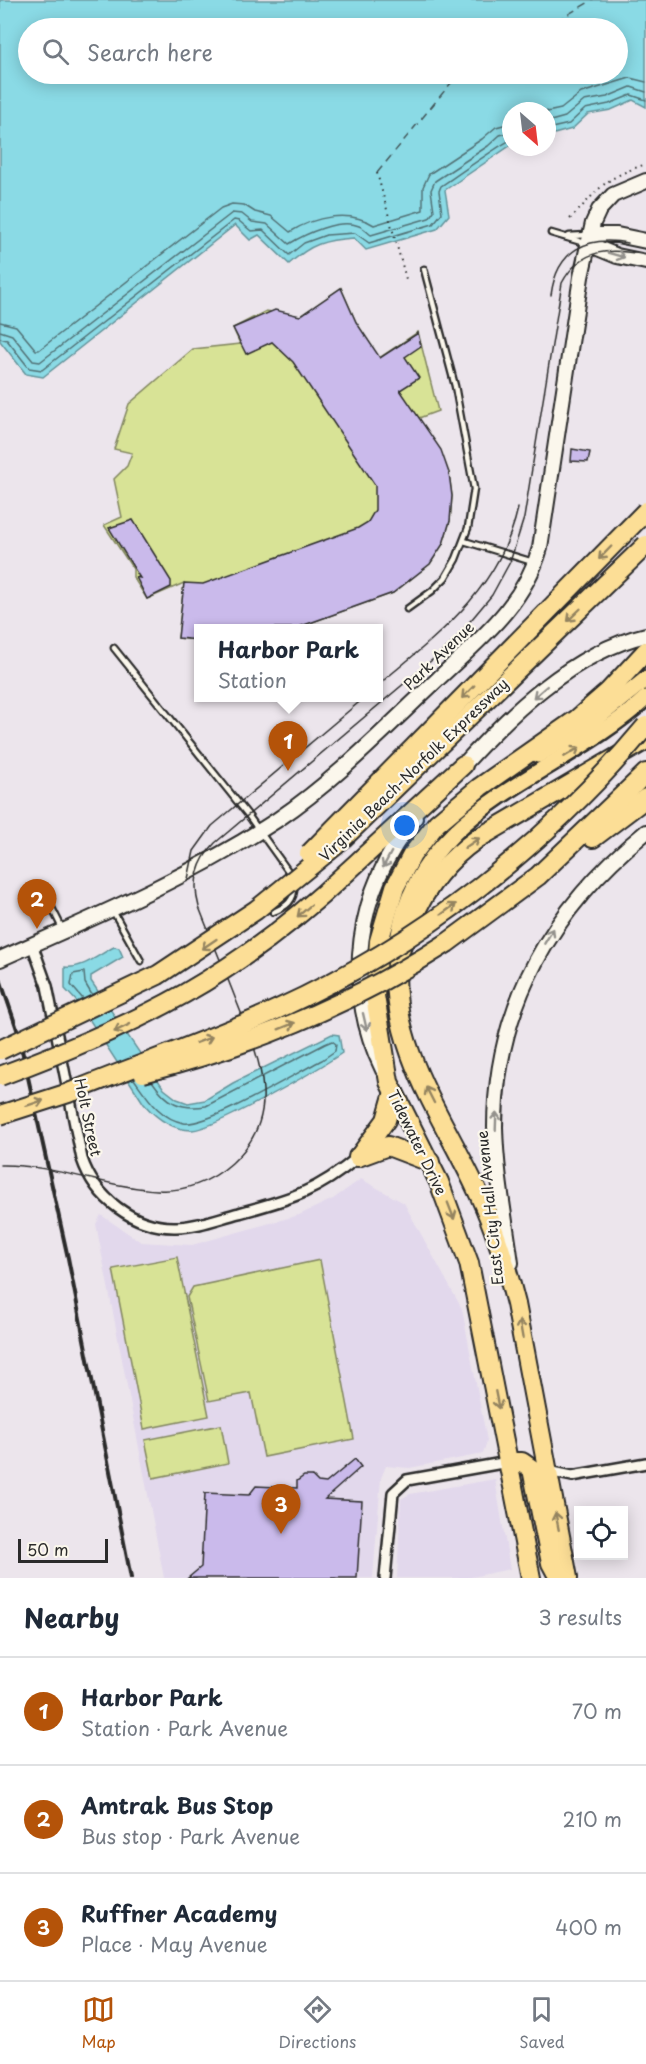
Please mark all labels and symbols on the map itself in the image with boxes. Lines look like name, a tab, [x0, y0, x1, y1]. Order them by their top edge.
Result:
north arrow	[502, 102, 556, 156]
one-way arrow	[606, 250, 625, 261]
one-way arrow	[598, 545, 612, 560]
one-way arrow	[566, 608, 581, 623]
street label: Park Avenue	[397, 615, 479, 695]
street label: Virginia Beach-Norfolk Expressway	[313, 672, 513, 866]
one-way arrow	[461, 685, 476, 700]
one-way arrow	[533, 685, 548, 699]
pin: 1	[268, 722, 308, 771]
one-way arrow	[563, 746, 580, 758]
your location	[390, 811, 419, 840]
one-way arrow	[463, 837, 480, 849]
one-way arrow	[381, 851, 393, 868]
pin: 2	[18, 880, 57, 929]
one-way arrow	[441, 903, 457, 915]
one-way arrow	[296, 904, 311, 918]
one-way arrow	[544, 928, 556, 945]
one-way arrow	[201, 938, 217, 950]
one-way arrow	[359, 1012, 371, 1031]
one-way arrow	[278, 1019, 296, 1030]
one-way arrow	[114, 1022, 132, 1034]
one-way arrow	[194, 1034, 213, 1045]
street label: Holt Street	[69, 1076, 109, 1158]
street label: Tidewater Drive	[382, 1085, 454, 1199]
one-way arrow	[424, 1087, 435, 1105]
one-way arrow	[26, 1097, 44, 1108]
one-way arrow	[490, 1111, 501, 1131]
street label: East City Hall Avenue	[469, 1130, 509, 1286]
one-way arrow	[446, 1201, 457, 1219]
one-way arrow	[515, 1320, 526, 1339]
one-way arrow	[492, 1390, 503, 1409]
pin: 3	[262, 1484, 300, 1534]
one-way arrow	[551, 1511, 562, 1531]
scale bar	[18, 1536, 108, 1564]

